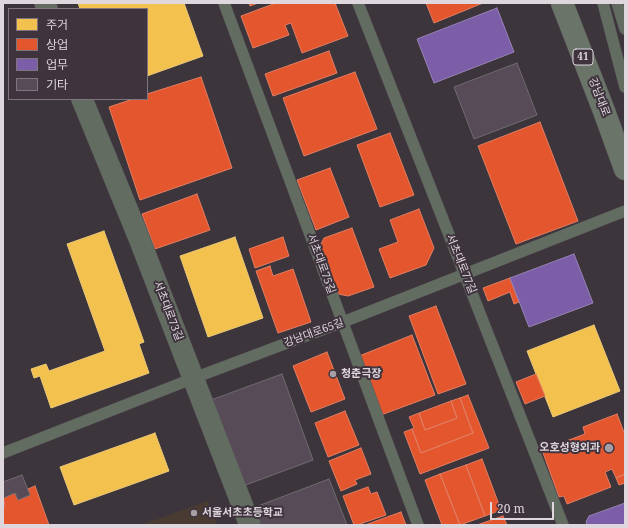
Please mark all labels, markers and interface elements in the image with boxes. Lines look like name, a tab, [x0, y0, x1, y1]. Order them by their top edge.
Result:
legend	[8, 8, 148, 100]
text: 주거	[46, 16, 68, 33]
text: 상업	[46, 36, 68, 53]
road number: 41	[573, 49, 593, 65]
text: 업무	[46, 56, 68, 73]
text: 기타	[46, 76, 68, 93]
street label: 강남대로	[586, 76, 612, 118]
street label: 서초대로75길	[304, 232, 338, 296]
street label: 서초대로77길	[443, 232, 479, 296]
street label: 서초대로73길	[151, 279, 185, 343]
street label: 강남대로65길	[282, 316, 346, 350]
place label: 청춘극장	[341, 367, 381, 381]
marker: 청춘극장	[328, 369, 338, 379]
place label: 오호성형외과	[539, 441, 600, 455]
marker: 오호성형외과	[603, 442, 615, 454]
scale bar	[492, 494, 556, 520]
text: 20 m	[497, 500, 525, 517]
place label: 서울서초초등학교	[202, 506, 283, 520]
marker: 서울서초초등학교	[189, 508, 199, 518]

